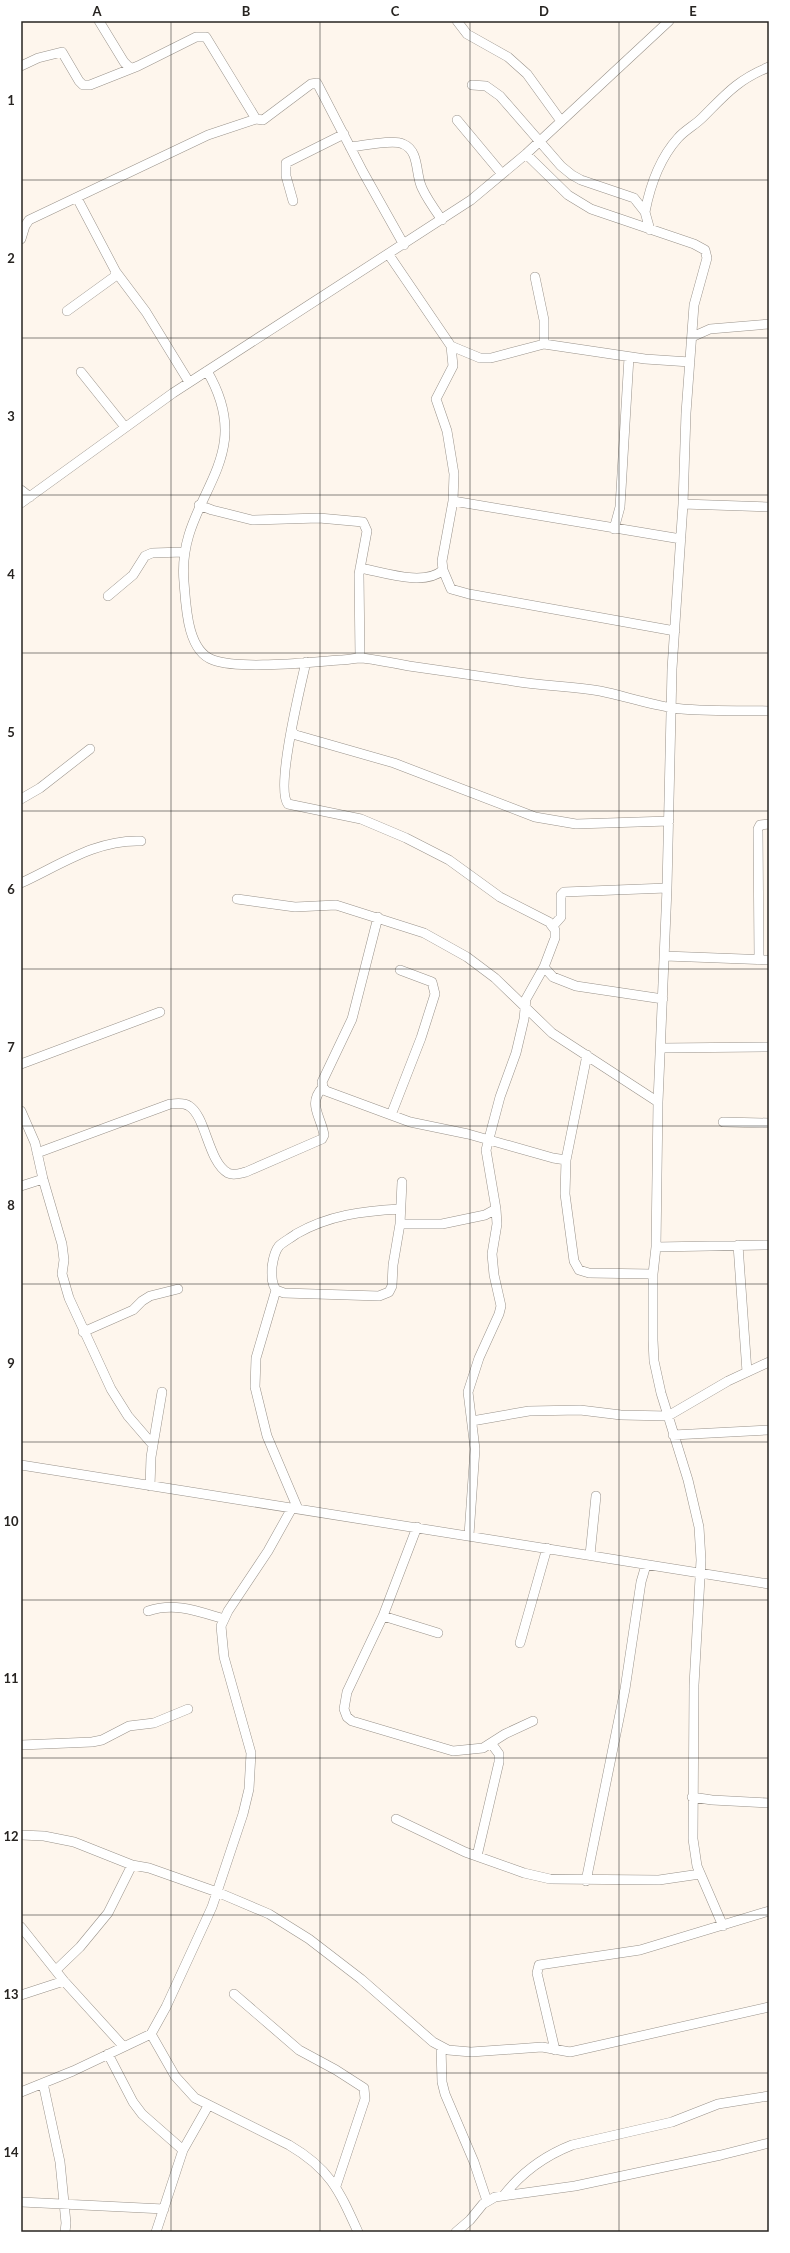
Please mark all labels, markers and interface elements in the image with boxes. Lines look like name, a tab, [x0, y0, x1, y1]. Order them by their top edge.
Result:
text: A	[91, 3, 102, 19]
text: B	[242, 3, 251, 19]
text: C	[391, 3, 400, 19]
text: D	[539, 3, 549, 19]
text: E	[689, 3, 697, 19]
text: 1	[7, 92, 15, 108]
text: 2	[7, 250, 15, 266]
text: 3	[7, 408, 15, 424]
text: 4	[7, 566, 15, 582]
text: 5	[7, 724, 15, 740]
text: 6	[7, 881, 15, 897]
text: 7	[7, 1039, 15, 1055]
text: 8	[7, 1197, 15, 1213]
text: 9	[7, 1355, 15, 1371]
text: 10	[3, 1513, 19, 1529]
text: 11	[3, 1670, 19, 1686]
text: 12	[3, 1828, 19, 1844]
text: 13	[3, 1986, 19, 2002]
text: 14	[3, 2144, 19, 2160]

